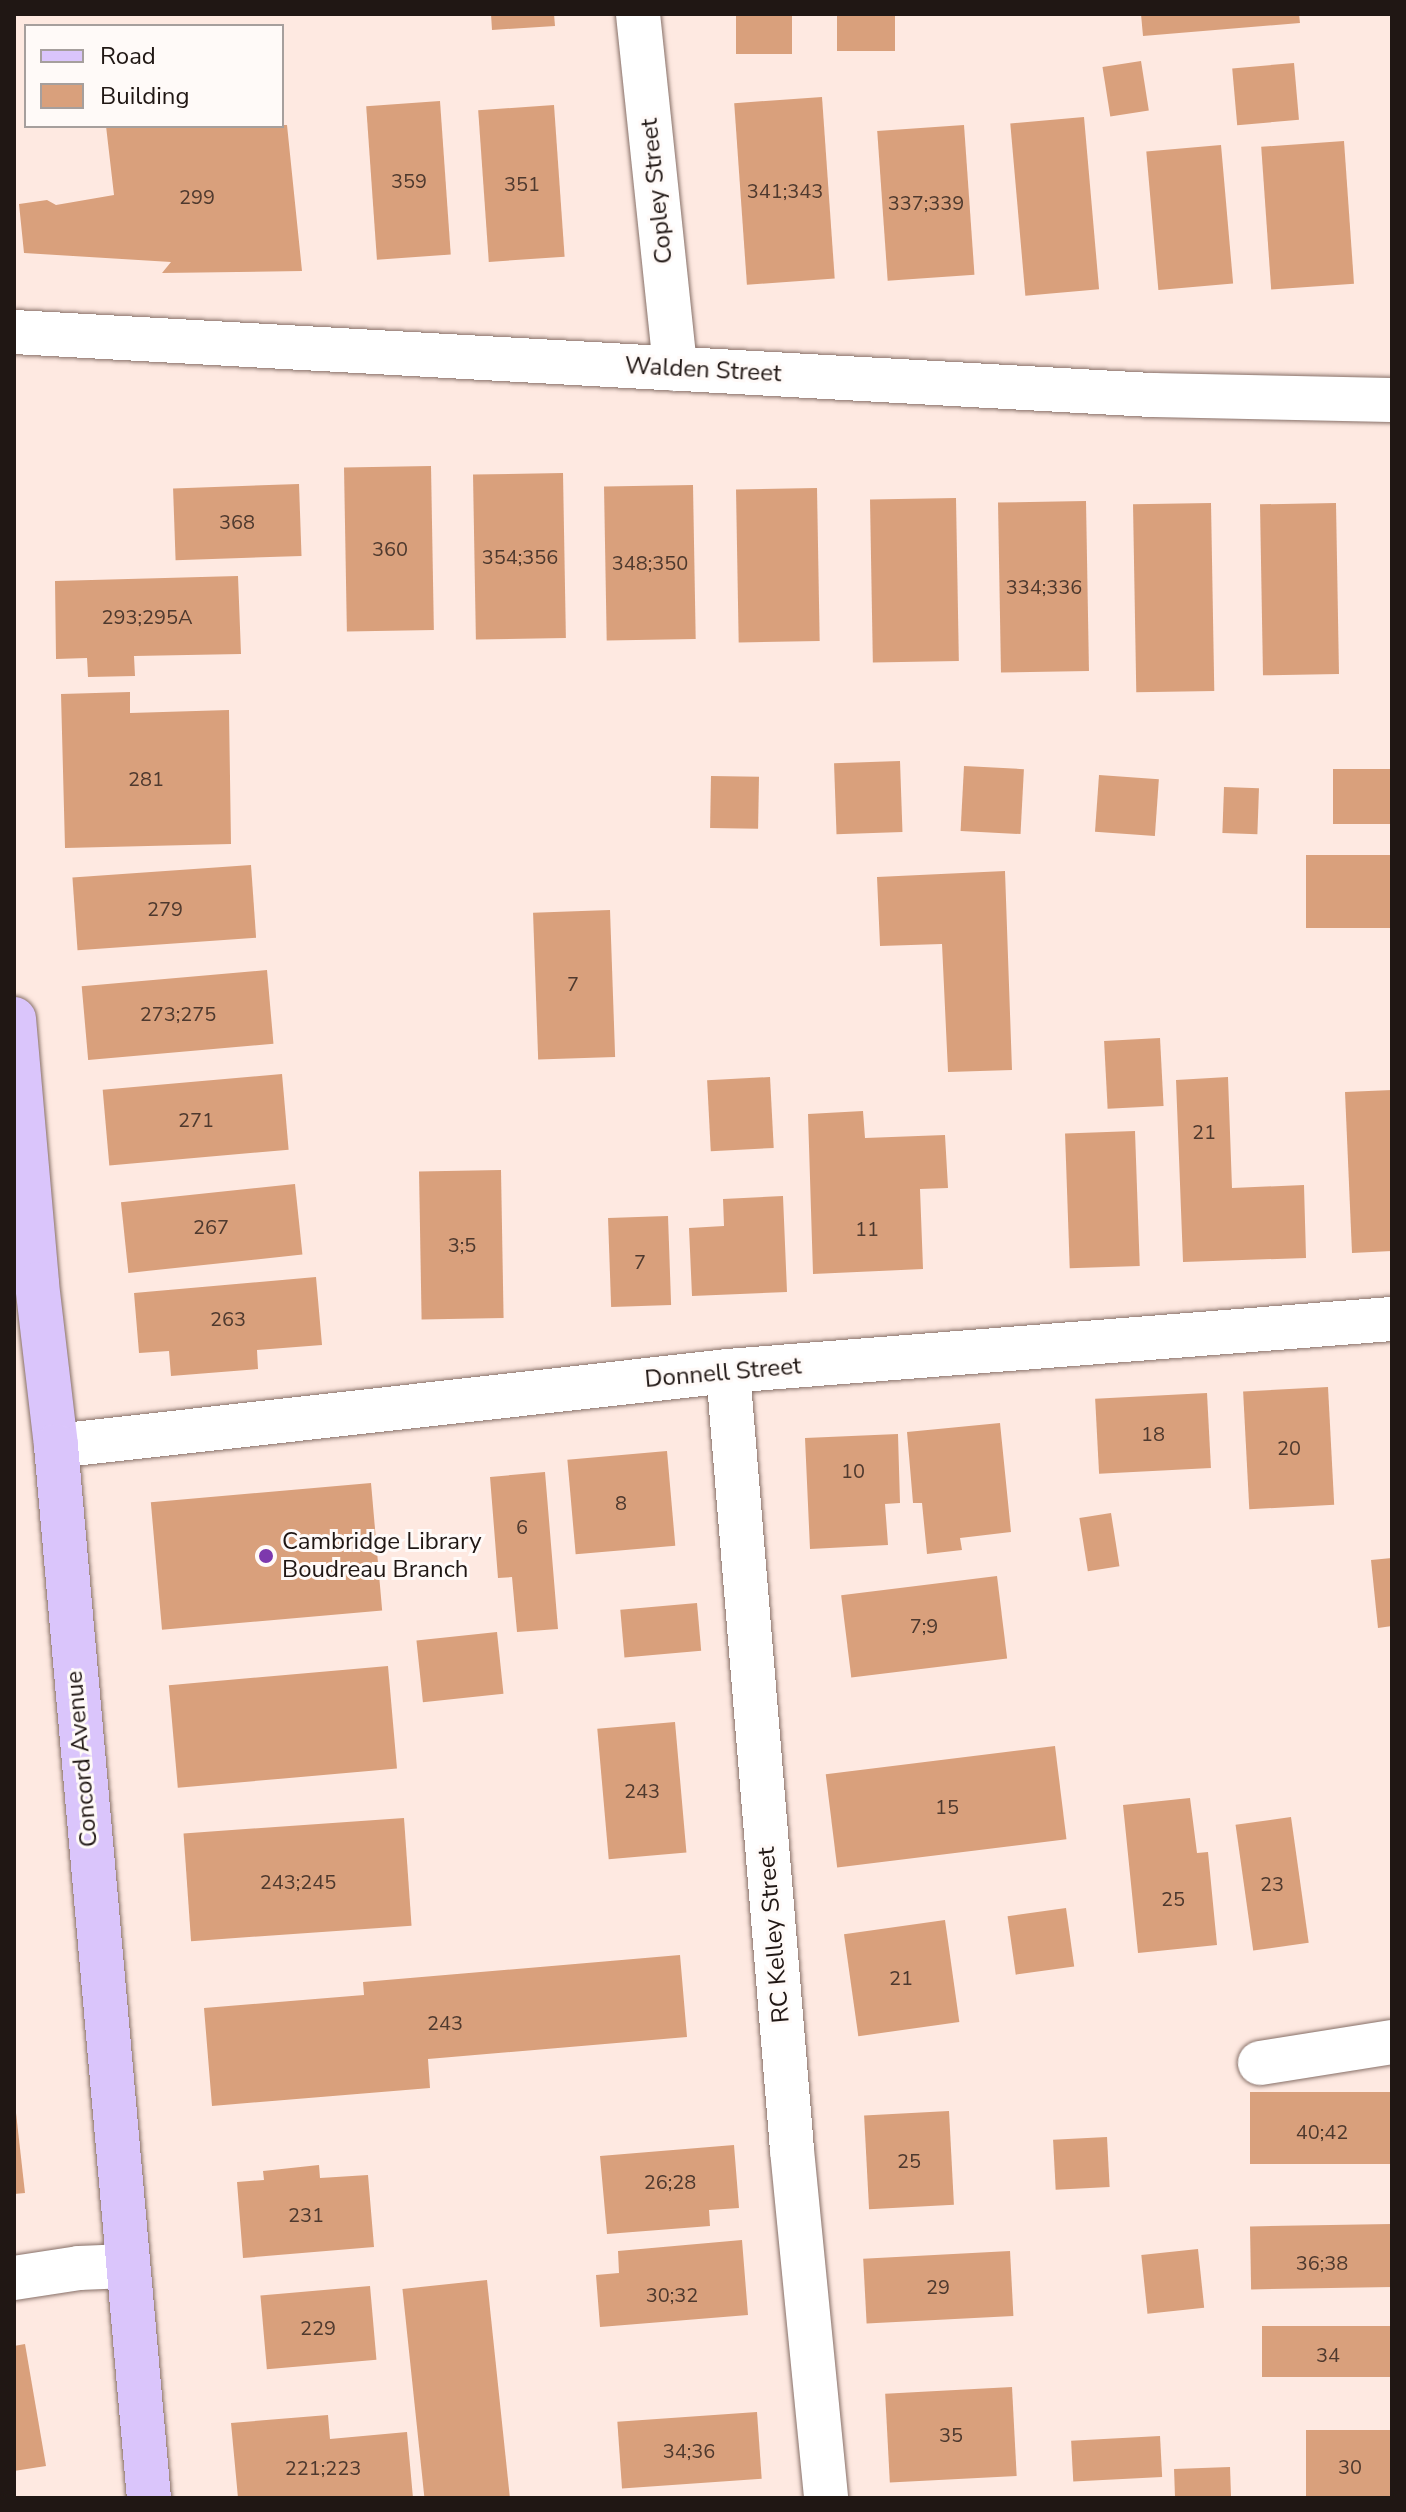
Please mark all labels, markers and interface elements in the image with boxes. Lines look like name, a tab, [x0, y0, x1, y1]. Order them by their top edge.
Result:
legend	[24, 24, 284, 128]
text: Road	[100, 40, 156, 72]
text: Building	[100, 80, 190, 112]
street label: Copley Street	[635, 117, 679, 265]
house number: 359	[391, 169, 427, 193]
house number: 351	[504, 172, 540, 196]
house number: 341;343	[747, 179, 823, 203]
house number: 299	[179, 185, 215, 209]
house number: 337;339	[888, 191, 964, 215]
street label: Walden Street	[624, 352, 782, 388]
house number: 368	[219, 510, 255, 534]
house number: 360	[372, 537, 408, 561]
house number: 354;356	[482, 545, 558, 569]
house number: 348;350	[612, 551, 688, 575]
house number: 334;336	[1006, 575, 1082, 599]
house number: 293;295A	[101, 605, 193, 629]
house number: 281	[128, 767, 164, 791]
house number: 279	[147, 897, 183, 921]
house number: 7	[567, 972, 579, 996]
house number: 273;275	[140, 1002, 216, 1026]
house number: 271	[178, 1108, 214, 1132]
house number: 21	[1192, 1120, 1216, 1144]
house number: 267	[193, 1215, 229, 1239]
house number: 11	[855, 1217, 879, 1241]
house number: 3;5	[448, 1233, 476, 1257]
house number: 7	[634, 1250, 646, 1274]
house number: 263	[210, 1307, 246, 1331]
street label: Donnell Street	[644, 1352, 802, 1394]
house number: 18	[1141, 1422, 1165, 1446]
house number: 20	[1277, 1436, 1301, 1460]
house number: 10	[841, 1459, 865, 1483]
house number: 8	[615, 1491, 627, 1515]
house number: 6	[516, 1515, 528, 1539]
place label: Cambridge Library Boudreau Branch	[282, 1528, 482, 1584]
marker: Cambridge Library Boudreau Branch	[257, 1547, 275, 1565]
house number: 7;9	[910, 1614, 938, 1638]
street label: Concord Avenue	[60, 1670, 104, 1848]
house number: 243	[624, 1779, 660, 1803]
house number: 15	[935, 1795, 959, 1819]
street label: RC Kelley Street	[752, 1846, 796, 2024]
house number: 243;245	[260, 1870, 336, 1894]
house number: 23	[1260, 1872, 1284, 1896]
house number: 25	[1161, 1887, 1185, 1911]
house number: 21	[889, 1966, 913, 1990]
house number: 243	[427, 2011, 463, 2035]
house number: 40;42	[1296, 2120, 1348, 2144]
house number: 25	[897, 2149, 921, 2173]
house number: 26;28	[644, 2170, 696, 2194]
house number: 231	[288, 2203, 324, 2227]
house number: 36;38	[1296, 2251, 1348, 2275]
house number: 29	[926, 2275, 950, 2299]
house number: 30;32	[646, 2283, 698, 2307]
house number: 229	[300, 2316, 336, 2340]
house number: 34	[1316, 2343, 1340, 2367]
house number: 35	[939, 2423, 963, 2447]
house number: 34;36	[663, 2439, 715, 2463]
house number: 30	[1338, 2455, 1362, 2479]
house number: 221;223	[285, 2456, 361, 2480]

